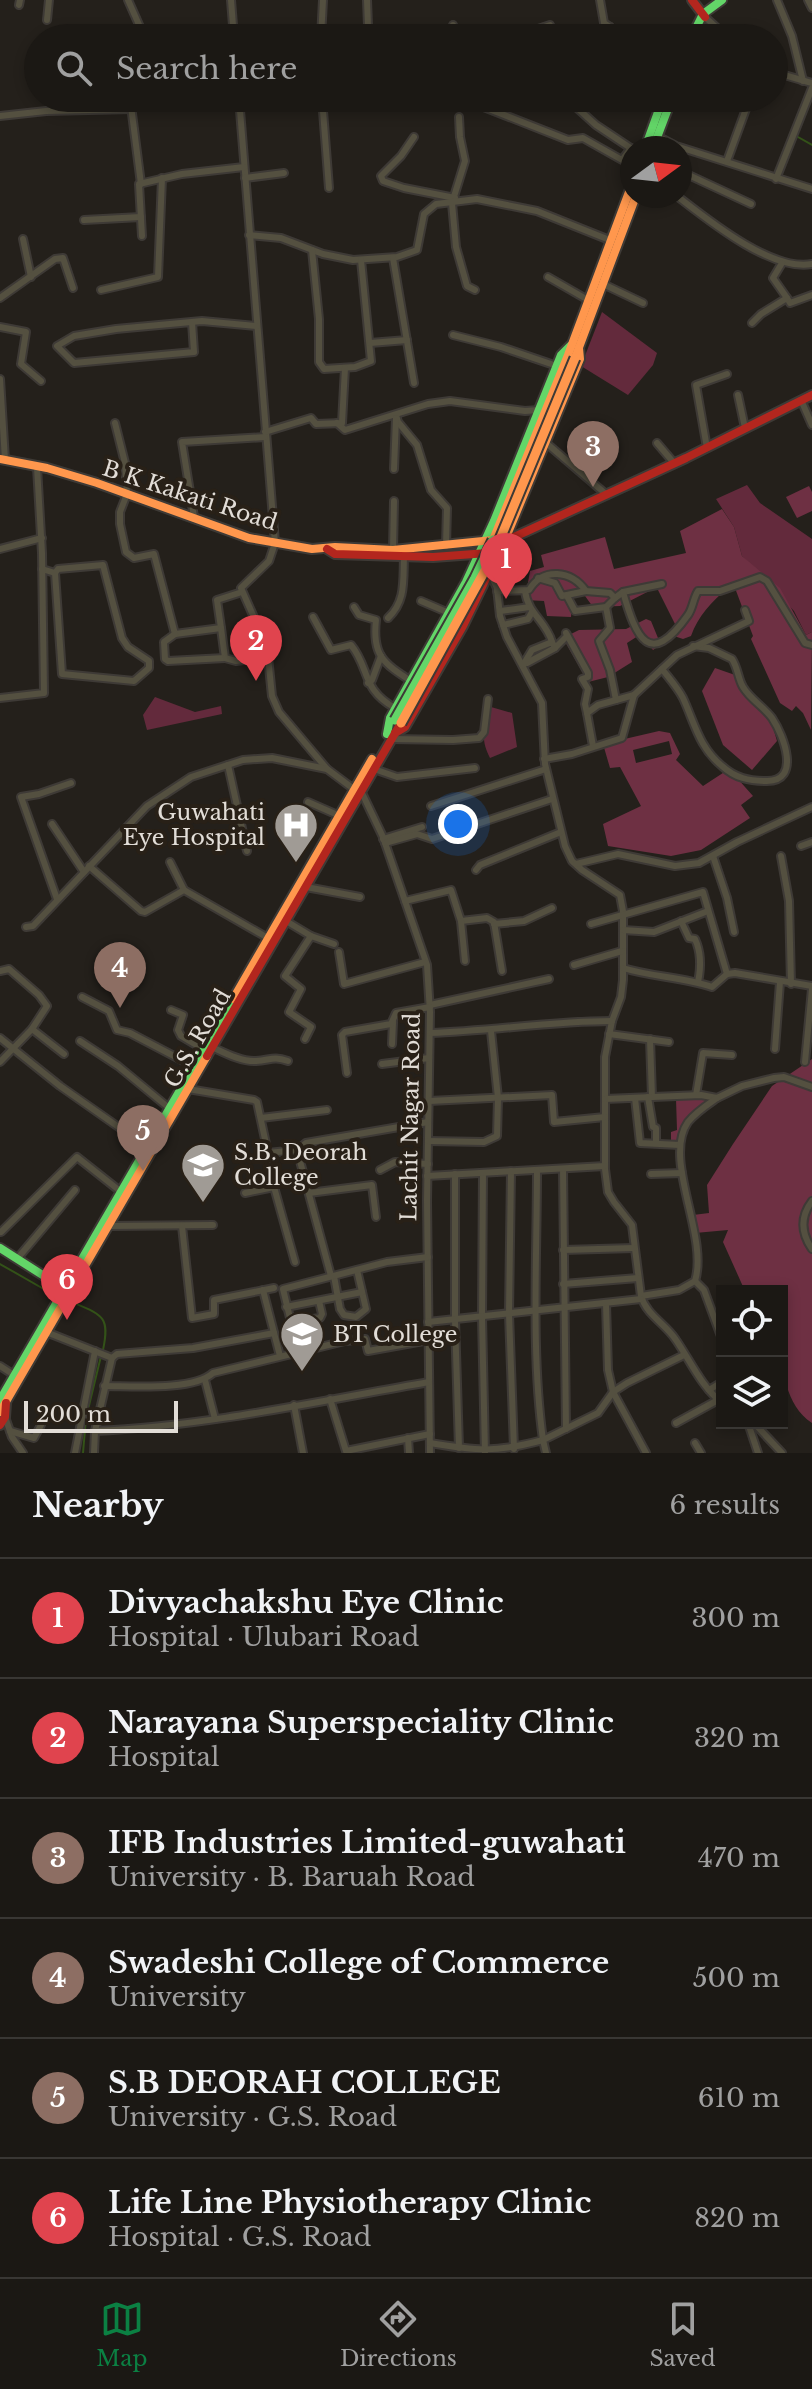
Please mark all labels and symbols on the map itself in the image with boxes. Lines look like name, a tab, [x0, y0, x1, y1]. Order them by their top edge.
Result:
north arrow	[620, 136, 692, 208]
pin: 3	[567, 421, 619, 487]
street label: B K Kakati Road	[99, 455, 281, 536]
pin: 1	[480, 533, 532, 599]
pin: 2	[230, 615, 282, 681]
place label: Guwahati Eye Hospital	[123, 799, 265, 851]
hospital icon: Guwahati Eye Hospital	[272, 801, 320, 864]
your location	[438, 804, 478, 844]
pin: 4	[94, 942, 146, 1008]
street label: G.S. Road	[158, 984, 237, 1092]
street label: Lachit Nagar Road	[395, 1012, 426, 1222]
pin: 5	[117, 1105, 169, 1171]
place label: S.B. Deorah College	[234, 1139, 367, 1191]
school or university icon: S.B. Deorah College	[179, 1141, 227, 1204]
pin: 6	[41, 1254, 93, 1320]
school or university icon: BT College	[278, 1310, 326, 1373]
place label: BT College	[333, 1321, 457, 1348]
scale bar	[24, 1397, 178, 1433]

